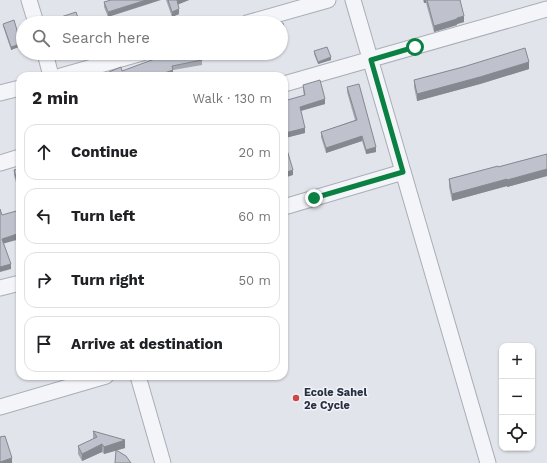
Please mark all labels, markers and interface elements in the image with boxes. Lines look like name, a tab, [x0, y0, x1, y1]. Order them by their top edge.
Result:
search box	[16, 16, 288, 60]
icon: search	[30, 27, 52, 49]
text: Search here	[62, 29, 150, 47]
route start	[406, 38, 424, 56]
text: 2 min	[32, 88, 78, 108]
text: Walk · 130 m	[193, 91, 272, 106]
icon: ahead	[33, 141, 55, 163]
text: Continue	[71, 143, 138, 161]
text: 20 m	[239, 145, 271, 160]
route end	[305, 189, 323, 207]
icon: left	[33, 205, 55, 227]
text: Turn left	[71, 207, 135, 225]
text: 60 m	[238, 209, 271, 224]
icon: right	[33, 269, 55, 291]
text: Turn right	[71, 271, 144, 289]
text: 50 m	[239, 273, 271, 288]
icon: arrive	[33, 333, 55, 355]
text: Arrive at destination	[71, 335, 223, 353]
map controls	[499, 343, 535, 451]
button: +	[499, 343, 535, 379]
button: −	[499, 379, 535, 415]
place label: Ecole Sahel 2e Cycle	[304, 386, 367, 412]
marker: Ecole Sahel 2e Cycle	[291, 393, 301, 403]
button: locate	[499, 415, 535, 451]

